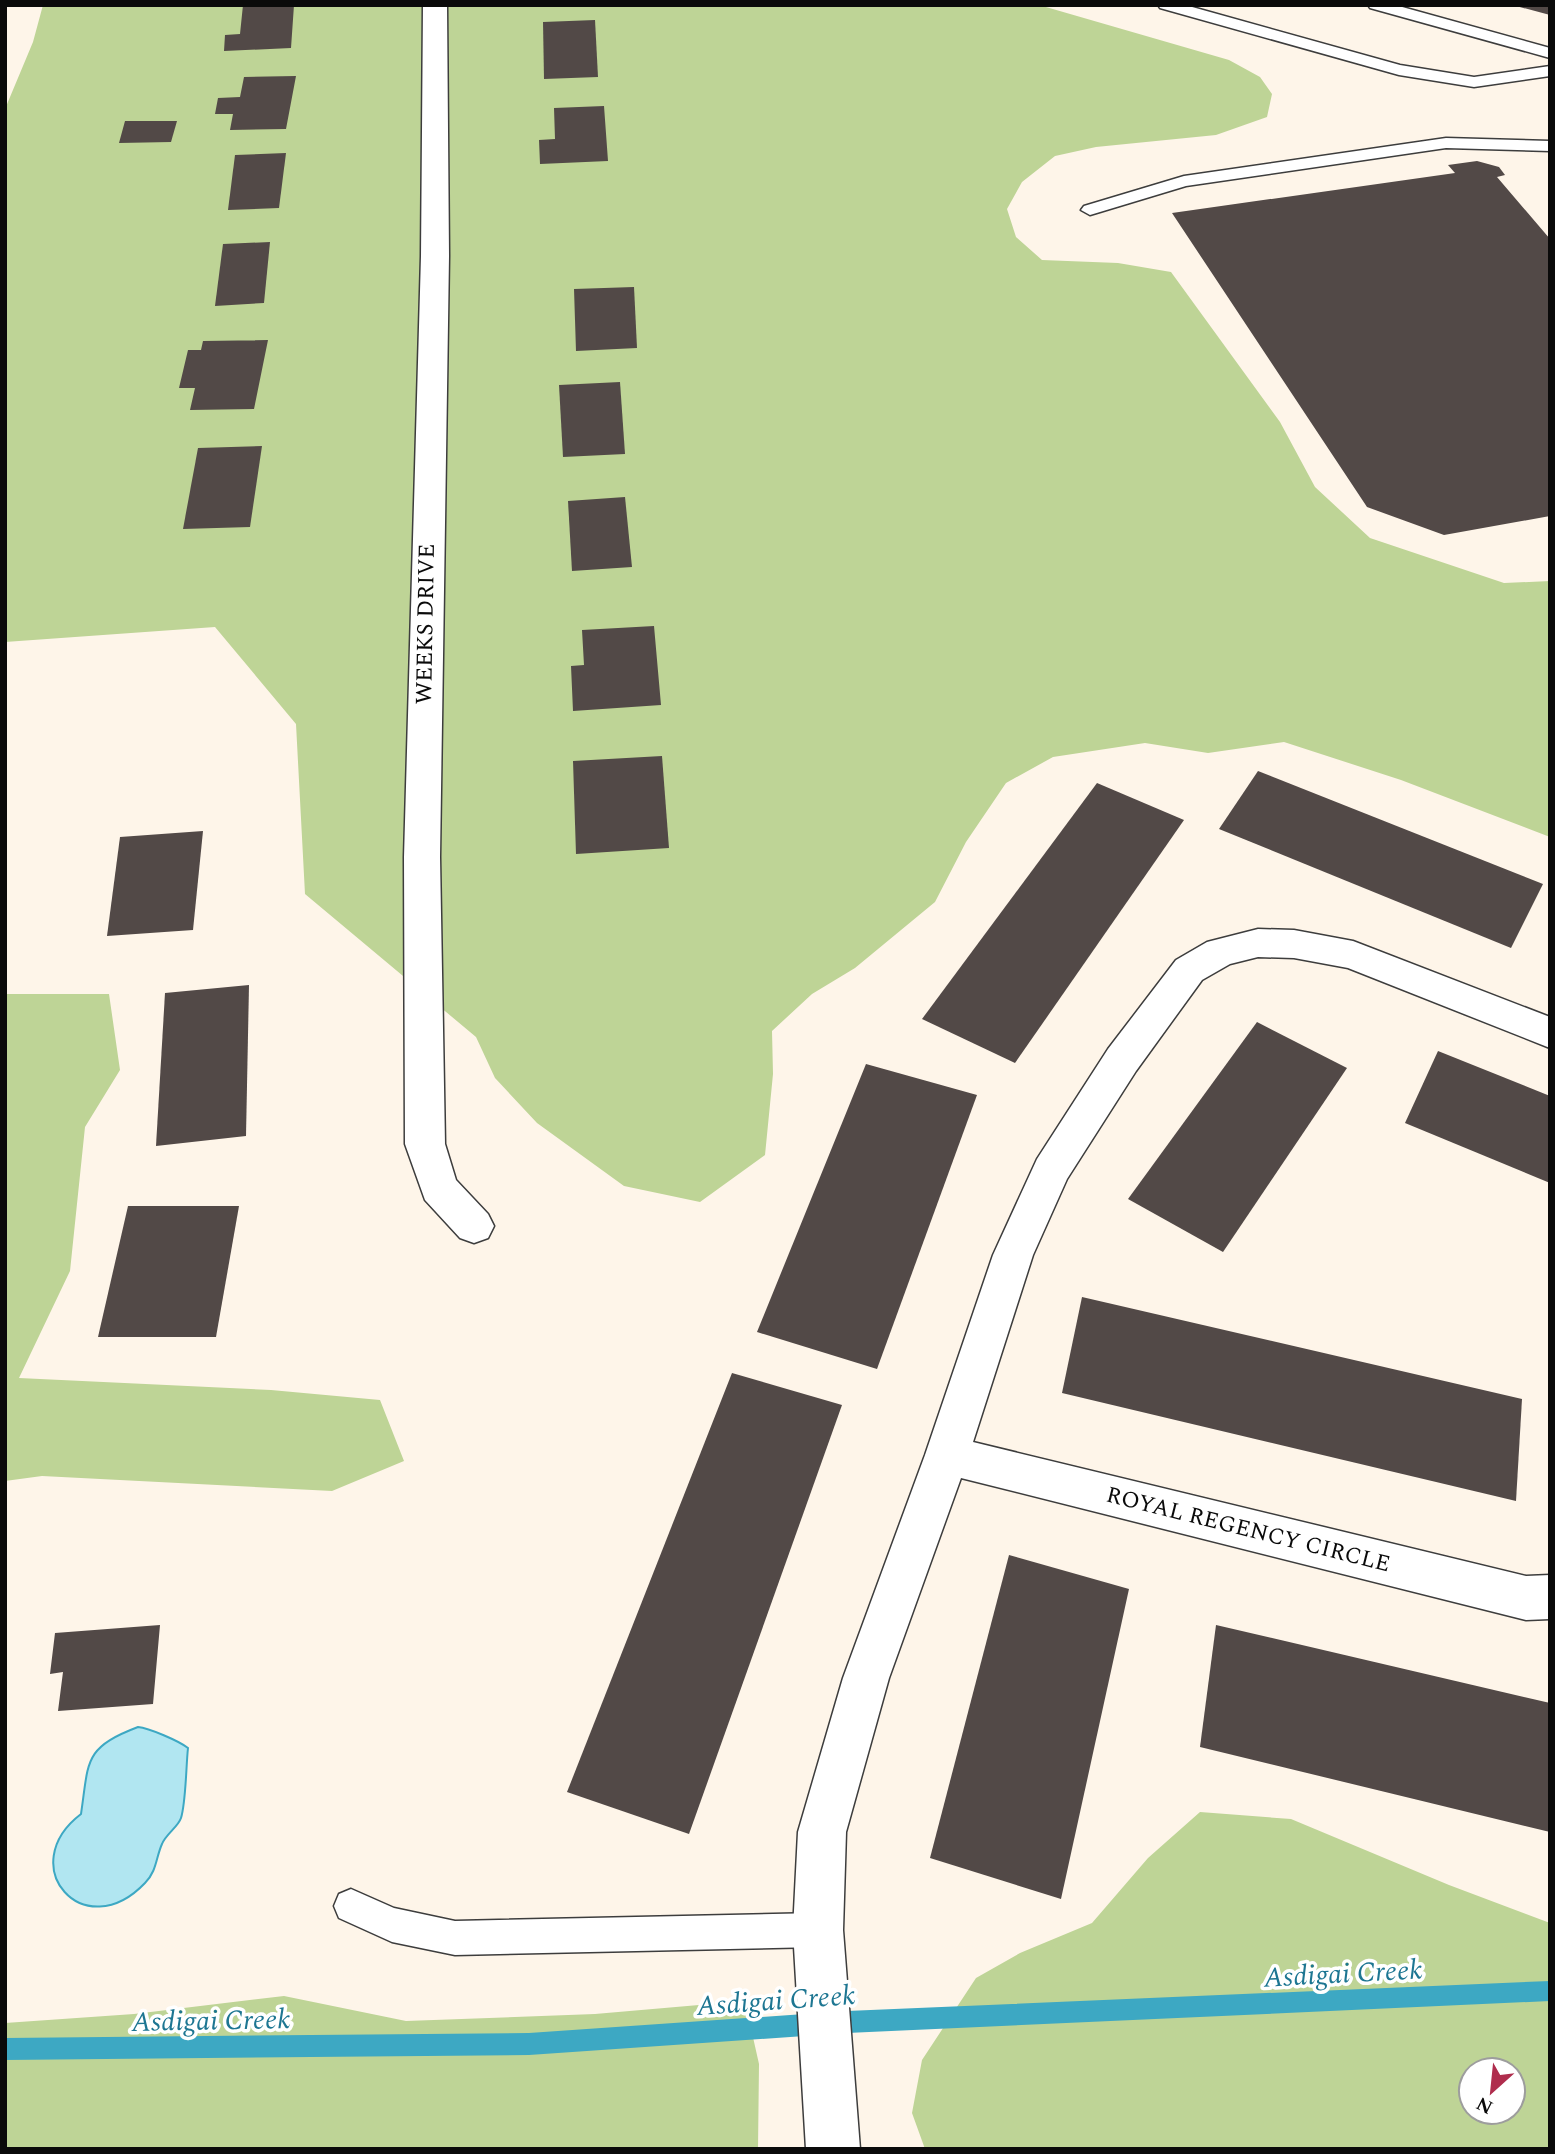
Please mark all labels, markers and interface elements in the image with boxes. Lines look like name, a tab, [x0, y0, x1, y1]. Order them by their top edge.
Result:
street label: WEEKS DRIVE	[407, 543, 445, 705]
street label: ROYAL REGENCY CIRCLE	[1102, 1478, 1394, 1582]
water label: Asdigai Creek	[1262, 1948, 1423, 2000]
water label: Asdigai Creek	[694, 1974, 857, 2028]
water label: Asdigai Creek	[130, 1998, 291, 2044]
north arrow	[1457, 2056, 1527, 2126]
text: N	[1471, 2088, 1498, 2121]

